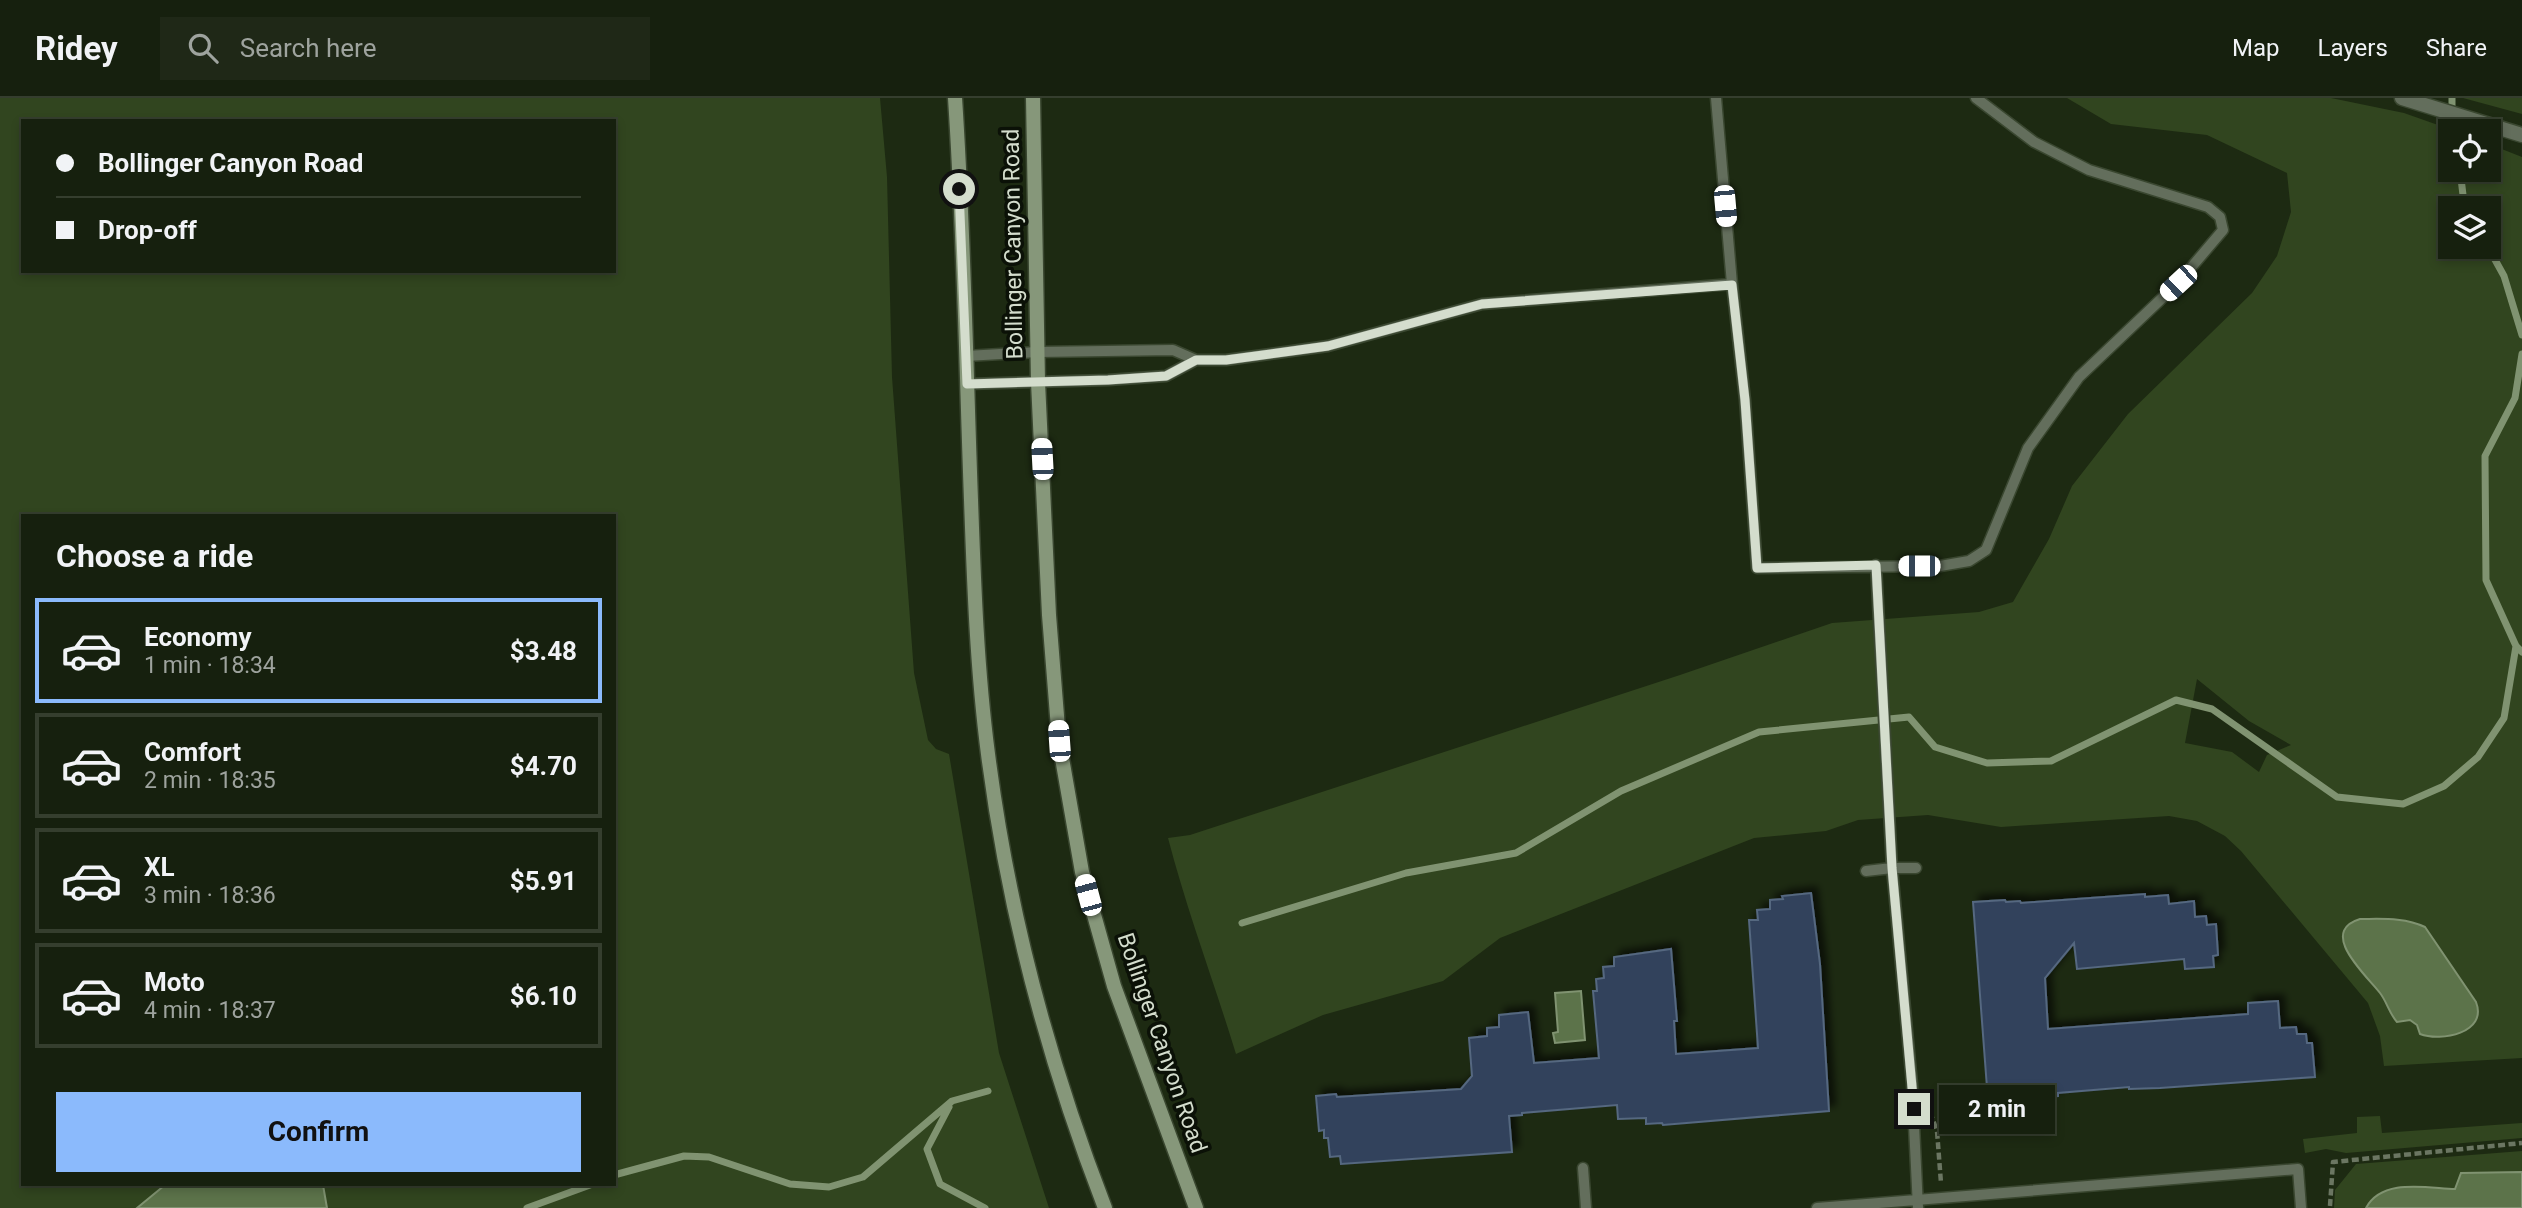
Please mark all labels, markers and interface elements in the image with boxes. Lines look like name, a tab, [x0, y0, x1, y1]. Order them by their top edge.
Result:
search box	[160, 17, 650, 80]
text: Ridey	[35, 29, 118, 68]
icon: search	[184, 29, 222, 67]
text: Search here	[240, 33, 376, 63]
text: Map	[2232, 34, 2280, 62]
text: Layers	[2318, 34, 2388, 62]
text: Share	[2426, 34, 2487, 62]
map controls	[2438, 119, 2501, 259]
button: locate	[2438, 119, 2501, 182]
street label: Bollinger Canyon Road	[997, 128, 1029, 360]
text: Bollinger Canyon Road	[98, 148, 363, 178]
route start	[943, 173, 975, 205]
car	[1713, 184, 1738, 228]
button: layers	[2438, 196, 2501, 259]
text: Drop-off	[98, 215, 197, 245]
car	[2156, 261, 2201, 305]
car	[1031, 437, 1054, 481]
text: Choose a ride	[56, 537, 253, 575]
car	[1899, 556, 1941, 577]
icon: car	[60, 619, 123, 682]
text: Economy	[144, 622, 251, 652]
text: $3.48	[510, 636, 577, 666]
text: 1 min · 18:34	[144, 652, 276, 679]
car	[1048, 719, 1071, 763]
icon: car	[60, 734, 123, 797]
text: Comfort	[144, 737, 241, 767]
text: $4.70	[510, 751, 577, 781]
text: 2 min · 18:35	[144, 767, 276, 794]
icon: car	[60, 849, 123, 912]
text: XL	[144, 852, 175, 882]
text: $5.91	[510, 866, 577, 896]
car	[1073, 872, 1104, 918]
text: 3 min · 18:36	[144, 882, 276, 909]
street label: Bollinger Canyon Road	[1112, 930, 1212, 1156]
icon: car	[60, 964, 123, 1027]
text: Moto	[144, 967, 205, 997]
text: $6.10	[510, 981, 577, 1011]
text: 4 min · 18:37	[144, 997, 276, 1024]
callout: 2 min	[1938, 1084, 2054, 1134]
button: Confirm	[56, 1092, 581, 1172]
route end	[1898, 1093, 1930, 1125]
text: 2 min	[1968, 1096, 2026, 1123]

